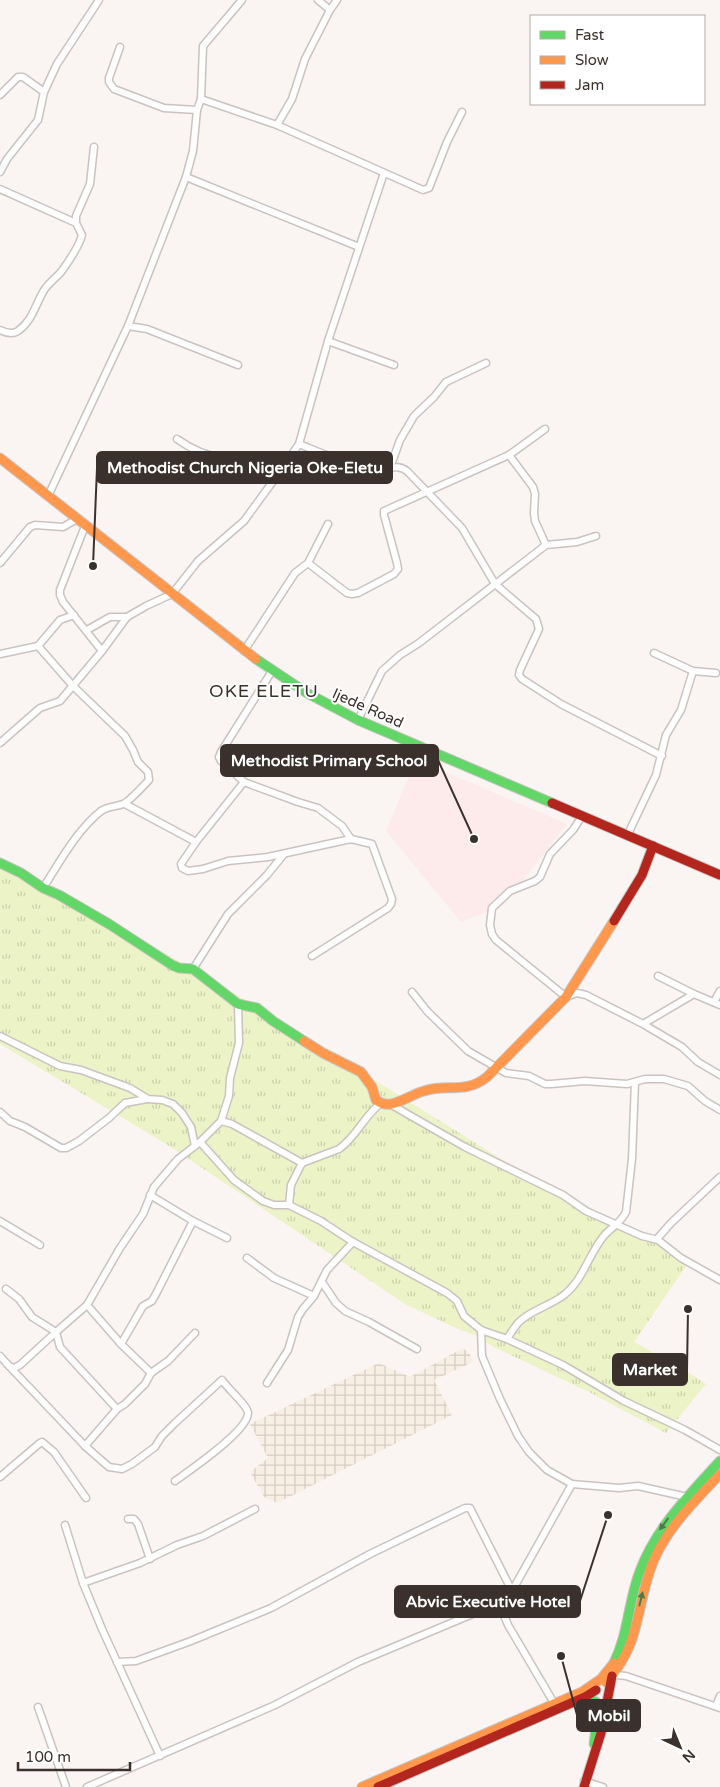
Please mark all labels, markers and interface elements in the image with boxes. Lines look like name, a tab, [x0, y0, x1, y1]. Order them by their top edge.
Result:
legend	[530, 15, 705, 105]
text: Fast	[575, 26, 605, 44]
text: Slow	[575, 51, 609, 69]
text: Jam	[575, 76, 604, 94]
callout: Methodist Church Nigeria Oke-Eletu	[97, 452, 392, 483]
text: Methodist Church Nigeria Oke-Eletu	[107, 458, 383, 478]
district label: OKE ELETU	[209, 680, 319, 702]
street label: Ijede Road	[330, 684, 406, 732]
callout: Methodist Primary School	[221, 745, 438, 776]
text: Methodist Primary School	[231, 751, 427, 771]
callout: Market	[613, 1354, 687, 1385]
text: Market	[623, 1360, 678, 1380]
one-way arrow	[659, 1517, 670, 1530]
callout: Abvic Executive Hotel	[395, 1586, 580, 1617]
text: Abvic Executive Hotel	[405, 1592, 571, 1612]
one-way arrow	[637, 1592, 645, 1607]
callout: Mobil	[577, 1700, 640, 1731]
text: Mobil	[587, 1706, 631, 1726]
north arrow	[655, 1722, 705, 1772]
scale bar	[18, 1740, 130, 1772]
text: N	[679, 1746, 699, 1766]
text: 100 m	[25, 1748, 71, 1766]

